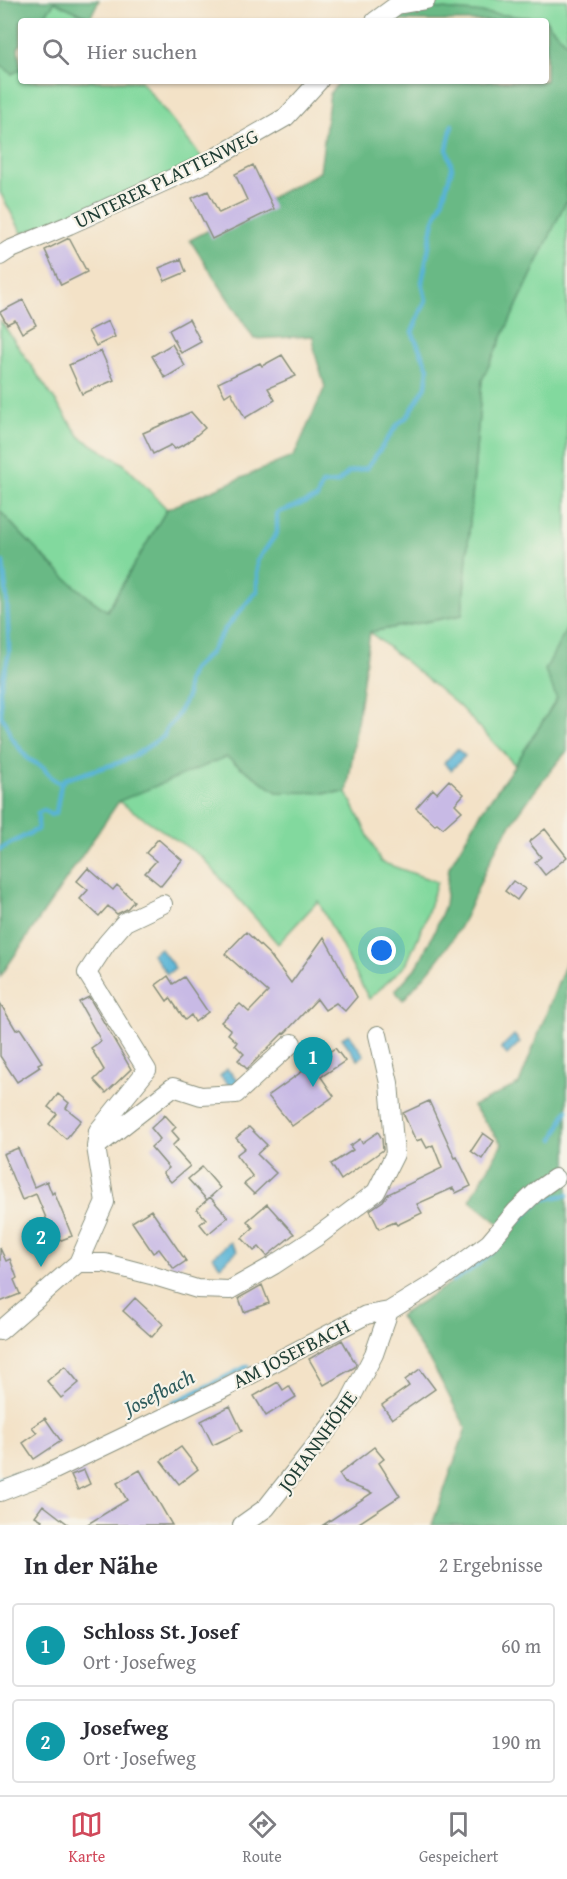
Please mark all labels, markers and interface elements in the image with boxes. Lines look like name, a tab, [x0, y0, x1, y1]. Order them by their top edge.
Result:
search box	[18, 18, 549, 84]
icon: search	[39, 35, 72, 68]
text: Hier suchen	[87, 35, 197, 67]
street label: UNTERER PLATTENWEG	[69, 121, 263, 235]
your location	[367, 936, 396, 965]
pin: 1	[294, 1038, 332, 1087]
pin: 2	[22, 1218, 60, 1267]
street label: AM JOSEFBACH	[227, 1311, 355, 1395]
water label: Josefbach	[116, 1361, 200, 1424]
street label: JOHANNHÖHE	[269, 1384, 364, 1500]
text: In der Nähe	[24, 1545, 158, 1584]
text: 2 Ergebnisse	[439, 1550, 543, 1579]
text: Schloss St. Josef	[83, 1615, 238, 1647]
text: 1	[40, 1631, 51, 1660]
text: 60 m	[501, 1631, 541, 1660]
text: Ort · Josefweg	[83, 1647, 196, 1676]
text: Josefweg	[83, 1711, 168, 1743]
text: 2	[40, 1727, 51, 1756]
text: 190 m	[491, 1727, 541, 1756]
text: Ort · Josefweg	[83, 1743, 196, 1772]
tab: Karte	[69, 1808, 105, 1868]
tab: Route	[243, 1808, 282, 1868]
tab: Gespeichert	[419, 1808, 498, 1868]

